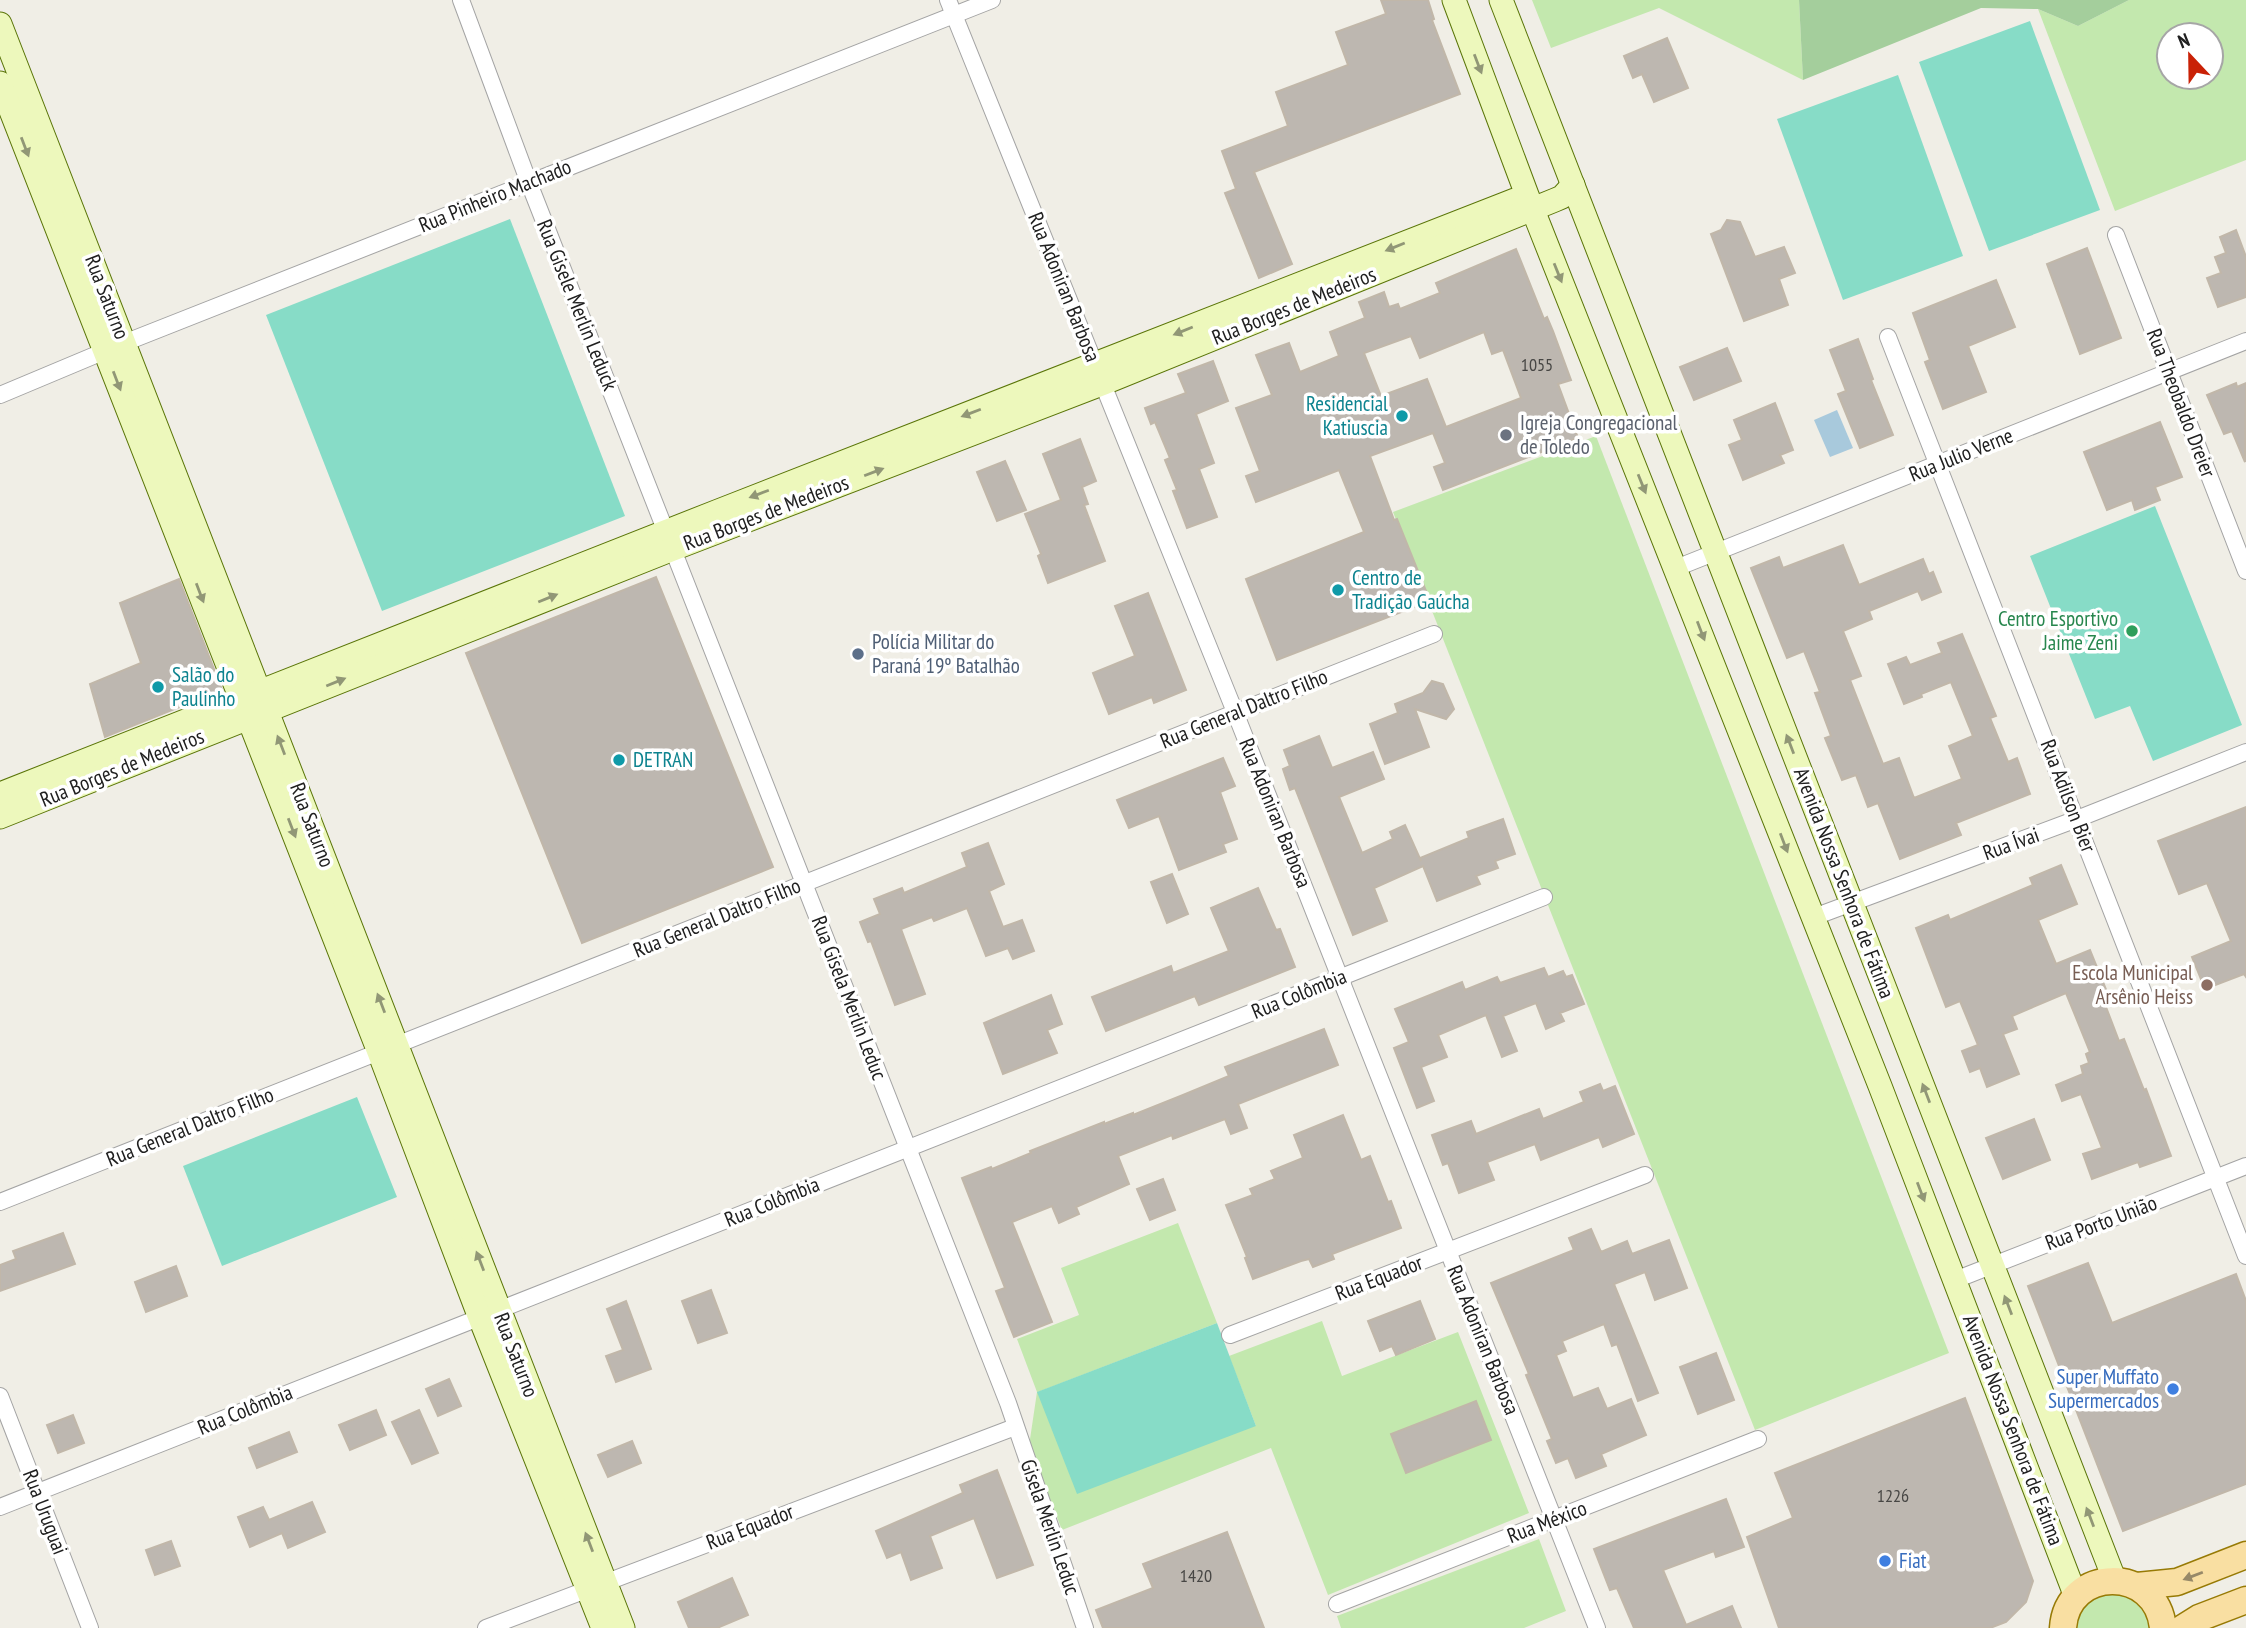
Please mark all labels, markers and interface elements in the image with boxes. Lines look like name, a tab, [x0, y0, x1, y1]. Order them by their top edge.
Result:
north arrow	[2155, 21, 2225, 91]
text: N	[2174, 27, 2193, 53]
one-way arrow	[1472, 53, 1483, 74]
one-way arrow	[19, 136, 30, 157]
street label: Rua Pinheiro Machado	[415, 153, 575, 238]
street label: Rua Adoniran Barbosa	[1022, 208, 1107, 366]
street label: Rua Gisele Merlin Leduck	[531, 215, 624, 394]
one-way arrow	[1384, 242, 1405, 253]
street label: Rua Saturno	[79, 251, 136, 343]
street label: Rua Borges de Medeiros	[1208, 260, 1380, 351]
one-way arrow	[1552, 263, 1564, 283]
one-way arrow	[1173, 325, 1194, 336]
street label: Rua Theobaldo Dreier	[2141, 325, 2222, 481]
house number: 1055	[1521, 353, 1553, 376]
one-way arrow	[111, 371, 122, 392]
place label: Residencial Katiuscia	[1306, 390, 1388, 441]
one-way arrow	[961, 408, 982, 419]
marker: Residencial Katiuscia	[1394, 408, 1410, 424]
place label: Igreja Congregacional de Toledo	[1520, 409, 1678, 460]
street label: Rua Julio Verne	[1905, 421, 2017, 488]
marker: Igreja Congregacional de Toledo	[1498, 427, 1514, 443]
one-way arrow	[864, 466, 885, 477]
street label: Rua Borges de Medeiros	[679, 469, 852, 556]
one-way arrow	[1637, 474, 1648, 495]
one-way arrow	[748, 489, 769, 500]
place label: Centro de Tradição Gaúcha	[1352, 564, 1470, 615]
marker: Centro de Tradição Gaúcha	[1330, 582, 1346, 598]
one-way arrow	[194, 583, 205, 604]
one-way arrow	[537, 593, 558, 604]
place label: Centro Esportivo Jaime Zeni	[1998, 605, 2118, 656]
one-way arrow	[1696, 621, 1707, 642]
marker: Centro Esportivo Jaime Zeni	[2124, 623, 2140, 639]
place label: Polícia Militar do Paraná 19º Batalhão	[872, 628, 1020, 679]
marker: Polícia Militar do Paraná 19º Batalhão	[850, 646, 866, 662]
place label: Salão do Paulinho	[172, 661, 235, 712]
street label: Rua General Daltro Filho	[1156, 663, 1332, 754]
one-way arrow	[326, 677, 347, 688]
marker: Salão do Paulinho	[150, 679, 166, 695]
street label: Rua Borges de Medeiros	[36, 722, 208, 813]
one-way arrow	[1784, 733, 1795, 754]
street label: Rua Adoniran Barbosa	[1233, 734, 1318, 892]
one-way arrow	[275, 735, 286, 756]
street label: Rua Adilson Bier	[2035, 736, 2102, 856]
place label: DETRAN	[633, 746, 693, 773]
marker: DETRAN	[611, 752, 627, 768]
street label: Avenida Nossa Senhora de Fátima	[1788, 764, 1901, 1002]
street label: Rua Saturno	[284, 779, 341, 871]
one-way arrow	[286, 817, 297, 838]
street label: Rua Ívai	[1979, 821, 2043, 866]
one-way arrow	[1779, 833, 1790, 854]
street label: Rua General Daltro Filho	[629, 872, 805, 963]
street label: Rua Gisela Merlin Leduc	[806, 912, 893, 1084]
place label: Escola Municipal Arsênio Heiss	[2072, 959, 2193, 1010]
street label: Rua Colômbia	[1247, 962, 1350, 1025]
marker: Escola Municipal Arsênio Heiss	[2199, 977, 2215, 993]
one-way arrow	[376, 992, 387, 1013]
street label: Rua General Daltro Filho	[102, 1081, 278, 1172]
one-way arrow	[1920, 1082, 1931, 1103]
street label: Rua Colômbia	[720, 1170, 823, 1233]
one-way arrow	[1915, 1181, 1926, 1202]
street label: Rua Porto União	[2041, 1189, 2161, 1256]
street label: Rua Equador	[1331, 1248, 1427, 1307]
one-way arrow	[474, 1251, 485, 1272]
street label: Rua Adoniran Barbosa	[1441, 1261, 1526, 1419]
one-way arrow	[2002, 1294, 2013, 1315]
street label: Rua Saturno	[488, 1309, 545, 1401]
street label: Avenida Nossa Senhora de Fátima	[1957, 1311, 2070, 1549]
place label: Super Muffato Supermercados	[2048, 1363, 2159, 1414]
street label: Rua Colômbia	[193, 1378, 296, 1441]
marker: Super Muffato Supermercados	[2165, 1381, 2181, 1397]
street label: Gisela Merlin Leduc	[1015, 1456, 1086, 1599]
street label: Rua Uruguai	[17, 1465, 74, 1558]
house number: 1226	[1877, 1484, 1909, 1507]
street label: Rua México	[1503, 1494, 1590, 1549]
street label: Rua Equador	[702, 1497, 798, 1556]
one-way arrow	[2085, 1506, 2096, 1527]
one-way arrow	[583, 1531, 594, 1552]
place label: Fiat	[1899, 1547, 1927, 1574]
marker: Fiat	[1877, 1553, 1893, 1569]
house number: 1420	[1180, 1564, 1212, 1587]
one-way arrow	[2182, 1570, 2203, 1581]

